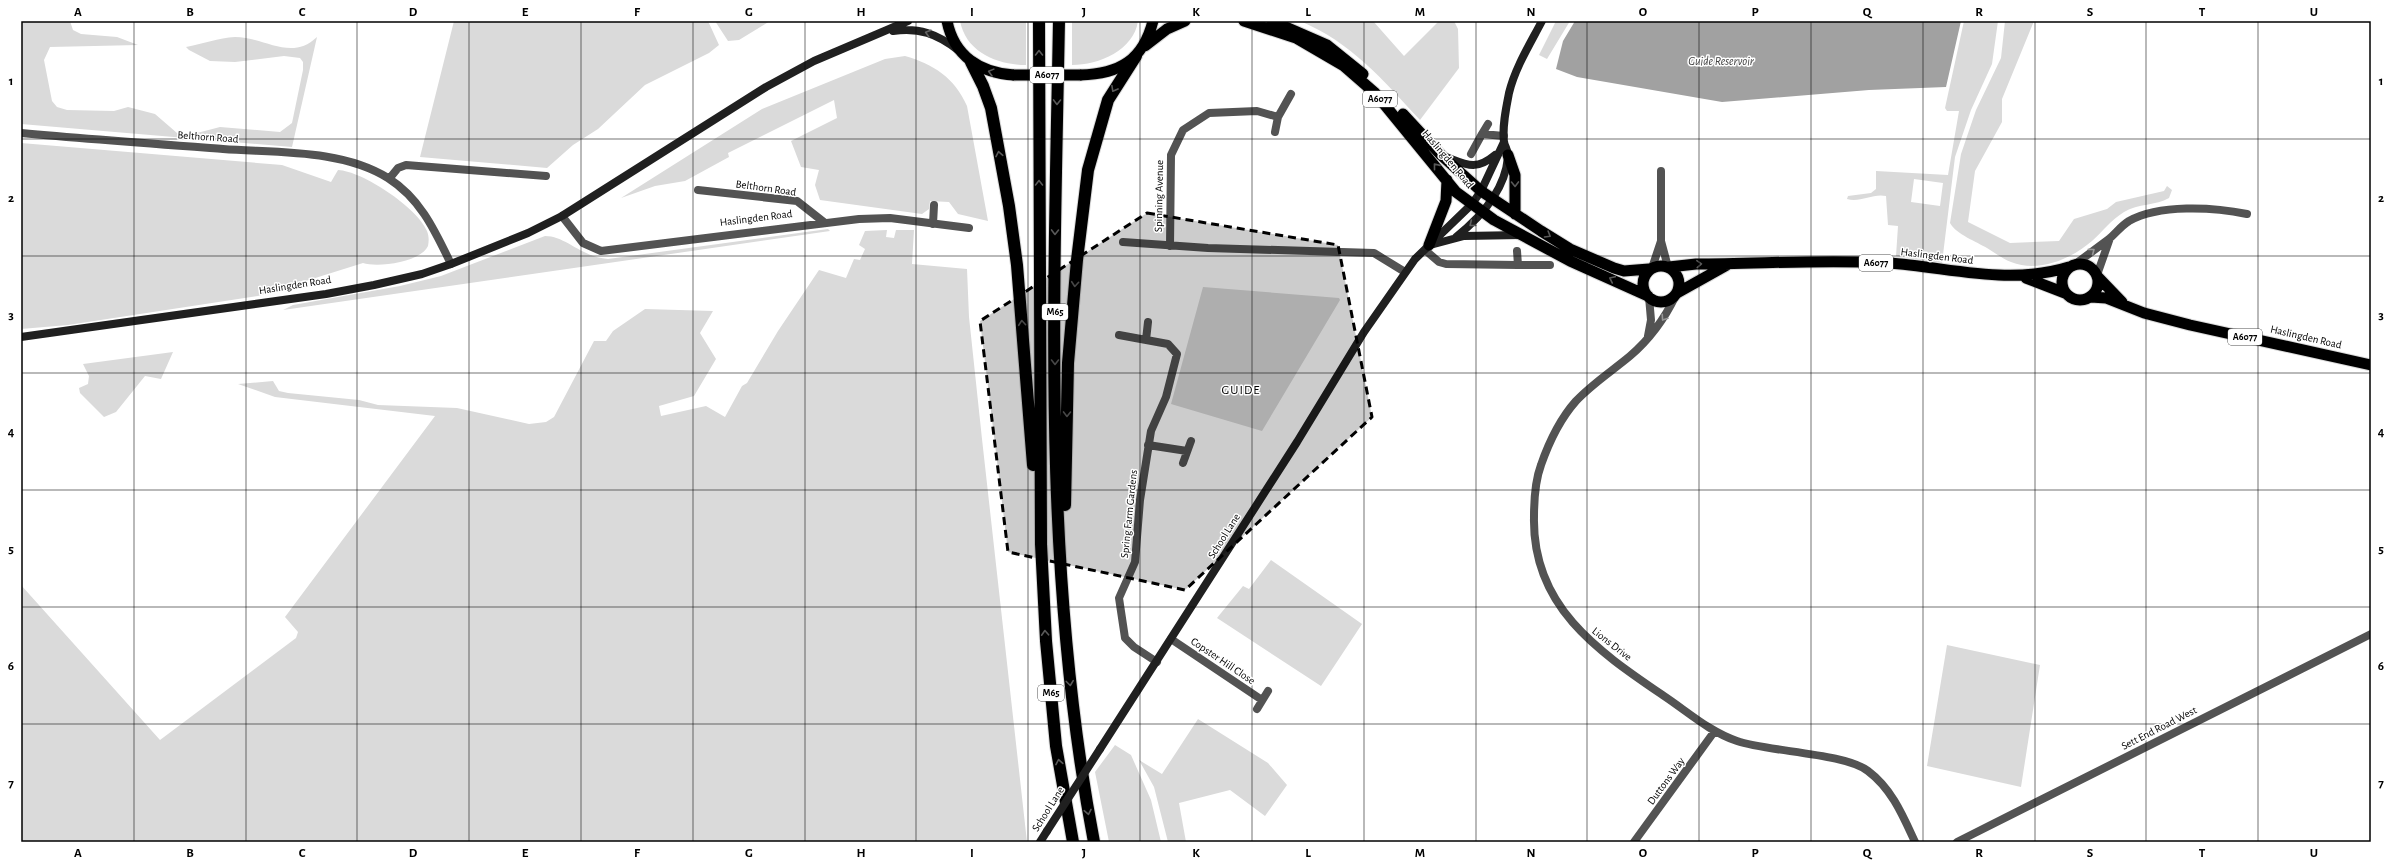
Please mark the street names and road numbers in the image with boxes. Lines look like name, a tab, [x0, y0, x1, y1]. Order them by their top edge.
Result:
road number: A6077	[1030, 67, 1064, 83]
road number: A6077	[1363, 91, 1397, 107]
street label: Haslingden Road	[1420, 127, 1476, 191]
street label: Belthorn Road	[177, 129, 239, 145]
street label: Spinning Avenue	[1153, 160, 1165, 232]
street label: Belthorn Road	[735, 178, 797, 198]
street label: Haslingden Road	[719, 208, 793, 228]
street label: Haslingden Road	[1900, 246, 1974, 266]
road number: A6077	[1859, 255, 1893, 271]
street label: Haslingden Road	[258, 274, 332, 296]
road number: M65	[1042, 304, 1068, 320]
street label: Haslingden Road	[2269, 323, 2343, 351]
road number: A6077	[2228, 329, 2262, 345]
street label: Spring Farm Gardens	[1119, 469, 1139, 559]
street label: School Lane	[1206, 512, 1242, 560]
street label: Lions Drive	[1590, 625, 1634, 663]
street label: Copster Hill Close	[1189, 636, 1257, 686]
road number: M65	[1038, 685, 1064, 701]
street label: Sett End Road West	[2120, 704, 2199, 752]
street label: Duttons Way	[1645, 755, 1687, 807]
street label: School Lane	[1030, 785, 1066, 833]

